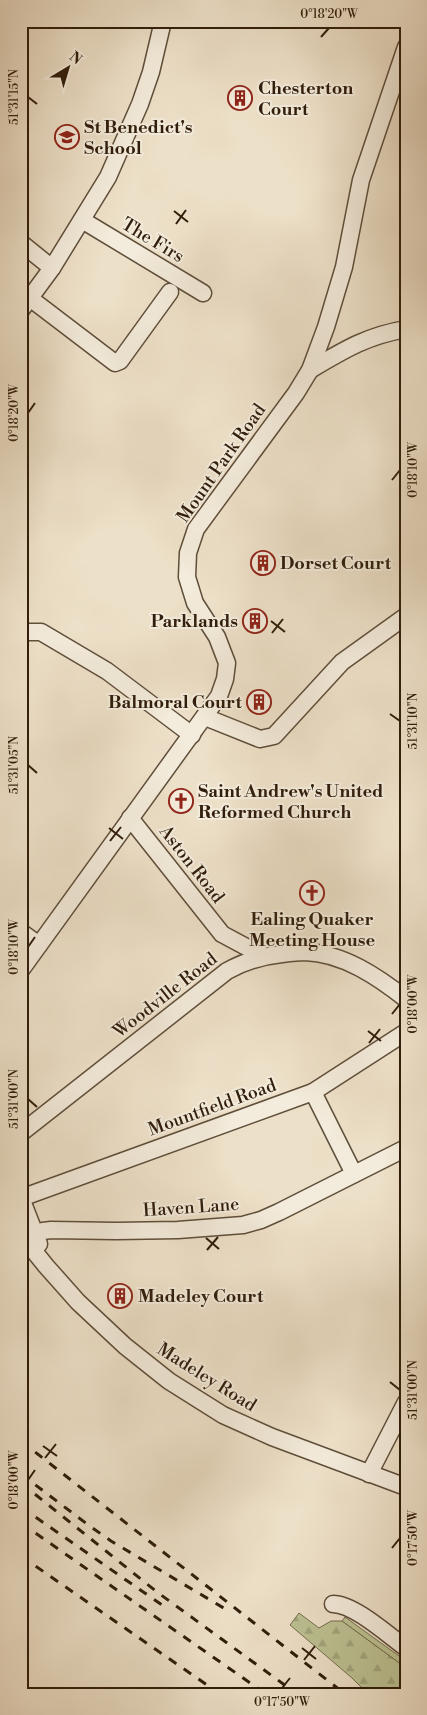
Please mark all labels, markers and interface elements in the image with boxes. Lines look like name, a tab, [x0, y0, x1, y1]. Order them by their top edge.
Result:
text: 0°18'20"W	[300, 7, 359, 22]
north arrow	[42, 42, 92, 92]
text: N	[65, 48, 85, 69]
text: 51°31'15"N	[7, 69, 22, 125]
place label: Chesterton Court	[258, 77, 353, 121]
building icon: Chesterton Court	[227, 85, 253, 111]
place label: St Benedict's School	[84, 116, 193, 160]
school or university icon: St Benedict's School	[54, 124, 80, 150]
street label: The Firs	[117, 213, 188, 268]
text: 0°18'20"W	[7, 383, 22, 442]
street label: Mount Park Road	[172, 399, 271, 527]
text: 0°18'10"W	[406, 441, 421, 498]
building icon: Dorset Court	[250, 550, 276, 576]
place label: Dorset Court	[280, 552, 392, 575]
building icon: Parklands	[242, 608, 268, 634]
place label: Parklands	[151, 610, 238, 633]
building icon: Balmoral Court	[246, 689, 272, 715]
place label: Balmoral Court	[108, 691, 243, 714]
text: 51°31'10"N	[406, 693, 421, 749]
text: 51°31'05"N	[7, 736, 22, 794]
place label: Saint Andrew's United Reformed Church	[198, 780, 383, 824]
church icon: Saint Andrew's United Reformed Church	[168, 788, 194, 814]
street label: Aston Road	[153, 820, 230, 909]
church icon: Ealing Quaker Meeting House	[299, 880, 325, 906]
place label: Ealing Quaker Meeting House	[249, 908, 375, 952]
text: 0°18'10"W	[7, 918, 22, 975]
street label: Woodville Road	[108, 947, 223, 1044]
text: 0°18'00"W	[406, 973, 421, 1033]
text: 51°31'00"N	[7, 1069, 22, 1129]
street label: Mountfield Road	[145, 1073, 280, 1141]
street label: Haven Lane	[142, 1193, 240, 1222]
building icon: Madeley Court	[107, 1283, 133, 1309]
place label: Madeley Court	[138, 1285, 264, 1308]
street label: Madeley Road	[153, 1338, 261, 1417]
text: 51°31'00"N	[406, 1360, 421, 1420]
text: 0°18'00"W	[7, 1449, 22, 1509]
text: 0°17'50"W	[406, 1509, 421, 1566]
text: 0°17'50"W	[254, 1695, 311, 1710]

